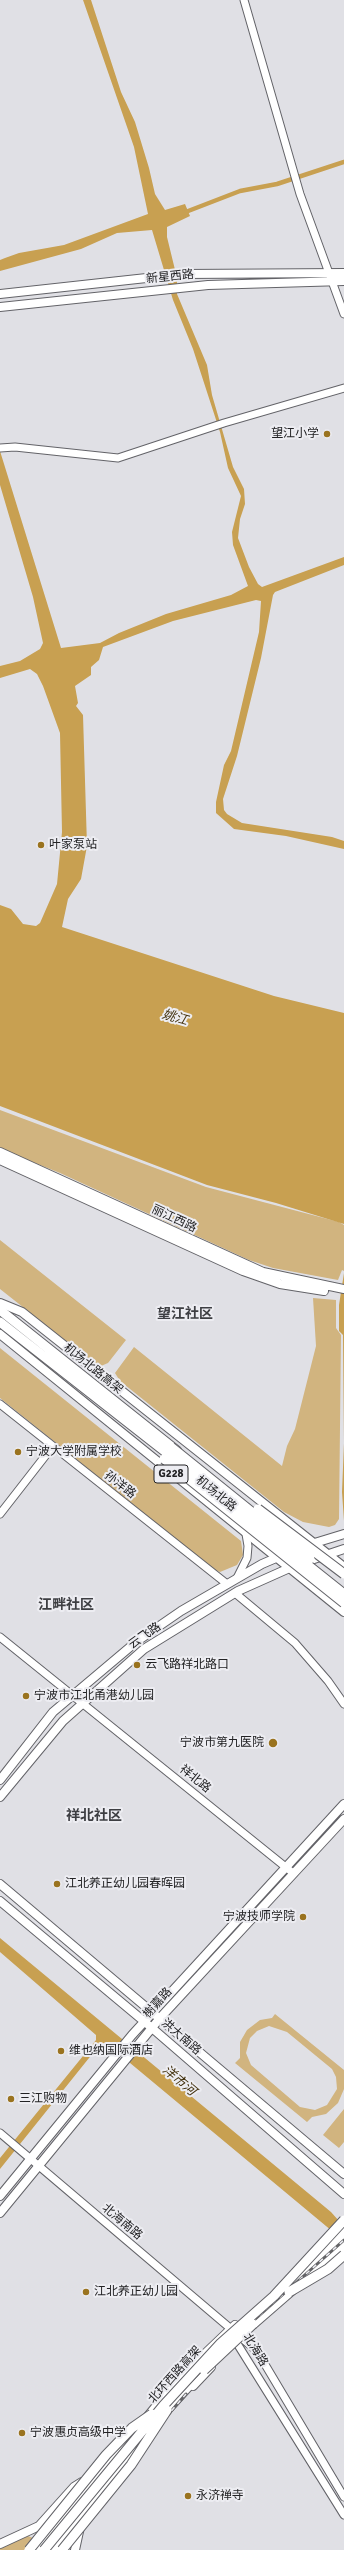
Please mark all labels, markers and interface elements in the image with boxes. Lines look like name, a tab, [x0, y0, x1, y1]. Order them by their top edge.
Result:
street label: 新星西路	[145, 267, 195, 287]
place label: 望江小学	[271, 427, 319, 441]
marker: 望江小学	[322, 429, 332, 439]
place label: 叶家泵站	[49, 838, 97, 852]
marker: 叶家泵站	[36, 840, 46, 850]
water label: 姚江	[160, 1007, 190, 1029]
street label: 丽江西路	[149, 1202, 199, 1236]
district label: 望江社区	[157, 1306, 213, 1322]
street label: 机场北路高架	[60, 1341, 126, 1397]
place label: 宁波大学附属学校	[26, 1445, 122, 1459]
marker: 宁波大学附属学校	[13, 1447, 23, 1457]
road number: G228	[154, 1465, 188, 1483]
street label: 孙洋路	[101, 1468, 139, 1502]
street label: 机场北路	[193, 1473, 239, 1515]
district label: 江畔社区	[38, 1597, 94, 1613]
street label: 云飞路	[126, 1620, 164, 1652]
place label: 云飞路祥北路口	[145, 1658, 229, 1672]
marker: 云飞路祥北路口	[132, 1660, 142, 1670]
place label: 宁波市江北甬港幼儿园	[34, 1689, 154, 1703]
marker: 宁波市江北甬港幼儿园	[21, 1691, 31, 1701]
place label: 宁波市第九医院	[180, 1736, 264, 1750]
marker: 宁波市第九医院	[267, 1737, 279, 1749]
street label: 祥北路	[176, 1762, 214, 1796]
district label: 祥北社区	[66, 1808, 122, 1824]
place label: 江北养正幼儿园春晖园	[65, 1877, 185, 1891]
marker: 江北养正幼儿园春晖园	[52, 1879, 62, 1889]
place label: 宁波技师学院	[223, 1910, 295, 1924]
marker: 宁波技师学院	[298, 1912, 308, 1922]
street label: 榭嘉路	[141, 1985, 175, 2021]
street label: 洪大南路	[158, 2016, 204, 2058]
place label: 维也纳国际酒店	[69, 2044, 153, 2058]
marker: 维也纳国际酒店	[56, 2046, 66, 2056]
water label: 洋市河	[159, 2062, 199, 2100]
place label: 三江购物	[19, 2092, 67, 2106]
marker: 三江购物	[6, 2094, 16, 2104]
street label: 北海南路	[99, 2201, 145, 2243]
place label: 江北养正幼儿园	[94, 2285, 178, 2299]
marker: 江北养正幼儿园	[81, 2287, 91, 2297]
street label: 北海路	[240, 2331, 270, 2369]
street label: 北环西路高架	[146, 2343, 204, 2407]
place label: 宁波惠贞高级中学	[30, 2426, 126, 2440]
marker: 宁波惠贞高级中学	[17, 2428, 27, 2438]
place label: 永济禅寺	[196, 2489, 244, 2503]
marker: 永济禅寺	[183, 2491, 193, 2501]

